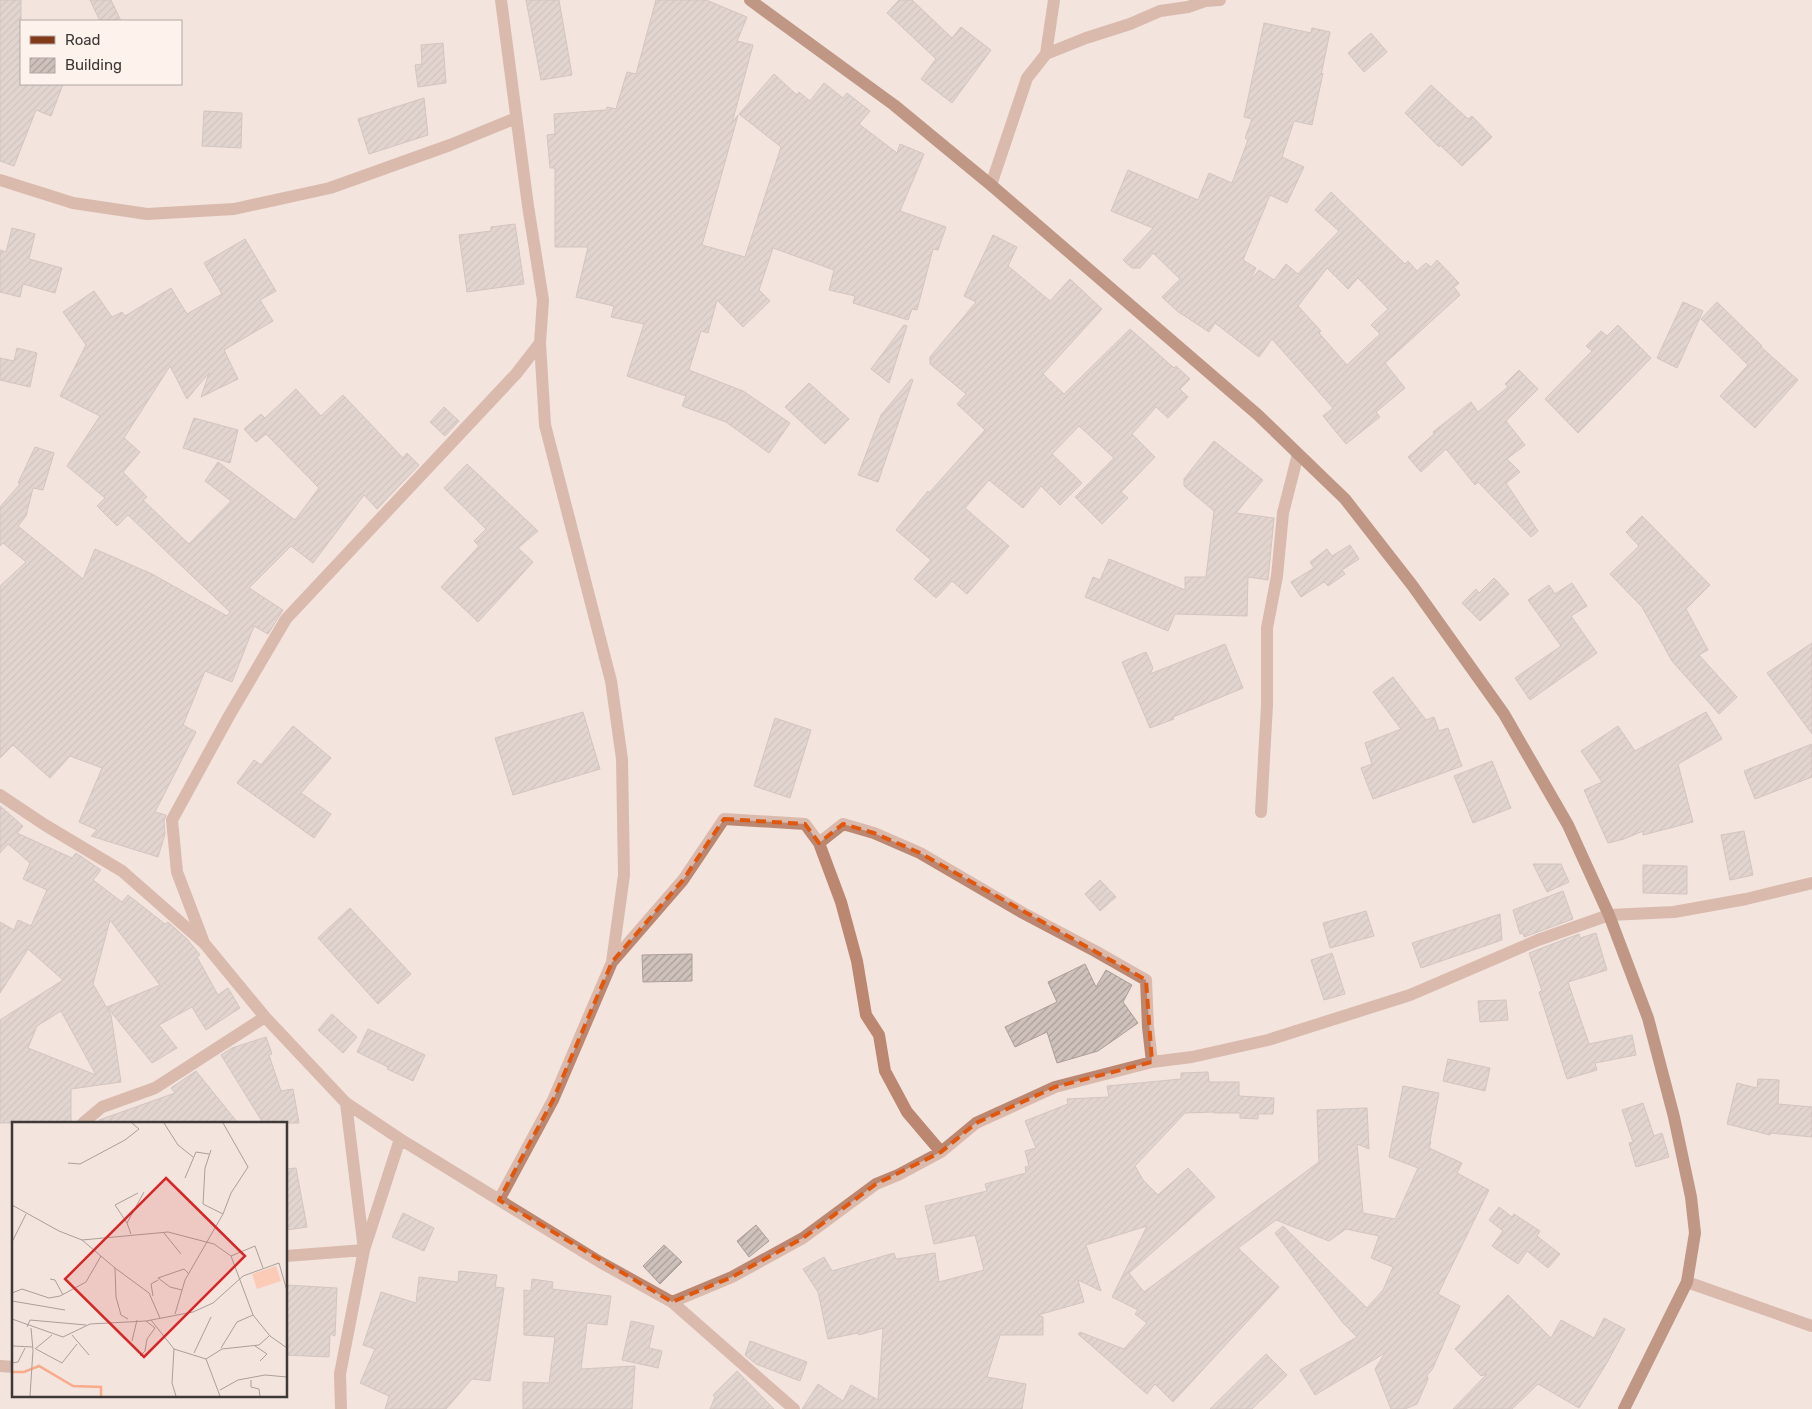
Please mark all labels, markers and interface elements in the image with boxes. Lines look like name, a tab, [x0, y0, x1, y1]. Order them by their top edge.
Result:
legend	[20, 20, 182, 85]
text: Road	[65, 31, 101, 49]
text: Building	[65, 56, 122, 74]
inset map	[12, 1122, 288, 1396]

